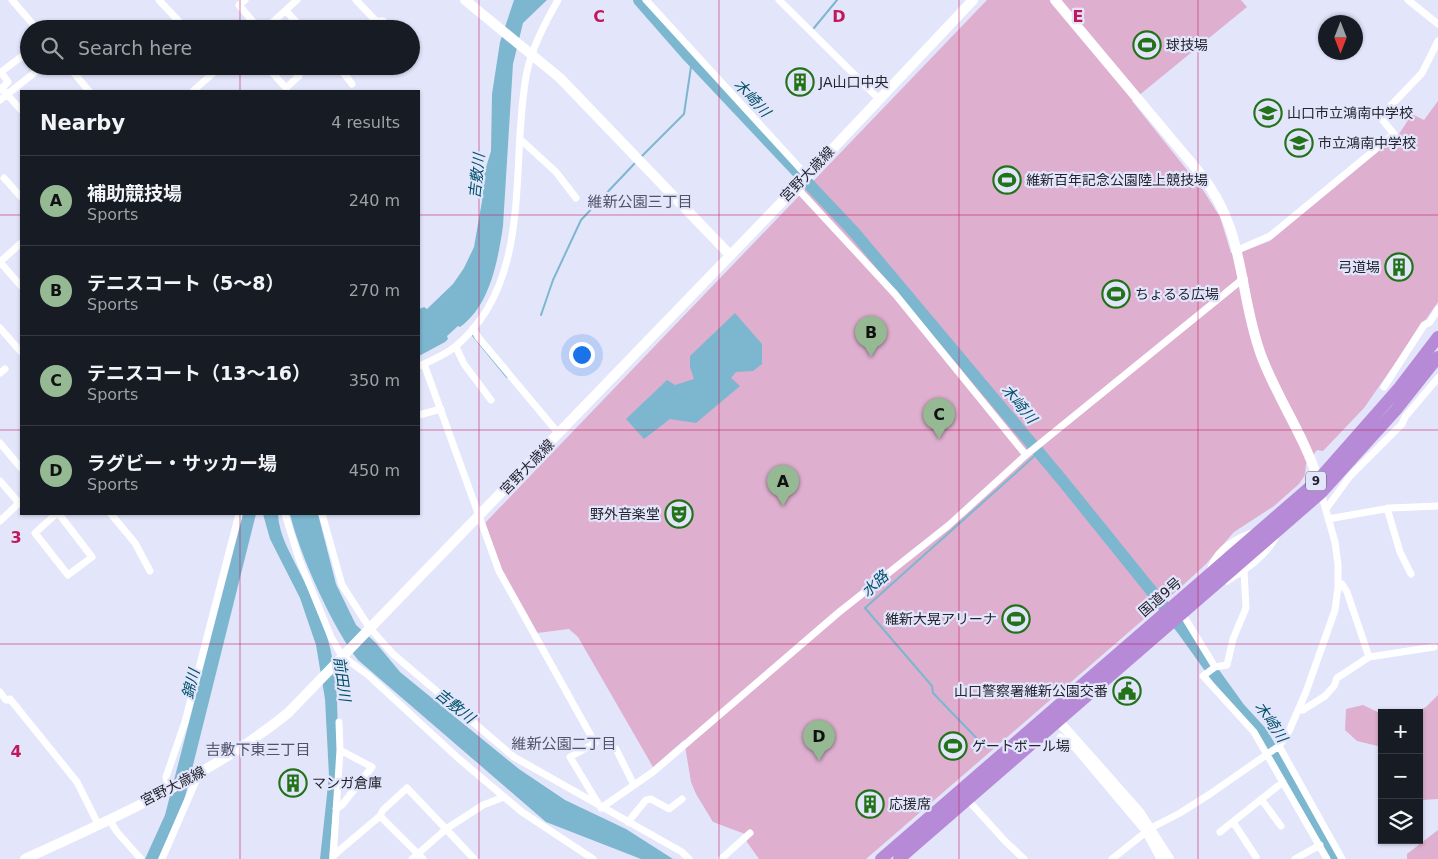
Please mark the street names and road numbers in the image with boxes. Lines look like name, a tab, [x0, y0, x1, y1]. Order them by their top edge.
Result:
street label: 宮野大歳線	[777, 143, 837, 205]
street label: 宮野大歳線	[497, 436, 557, 498]
road number: 9	[1306, 472, 1326, 491]
street label: 国道9号	[1136, 574, 1184, 620]
street label: 宮野大歳線	[138, 763, 208, 809]

